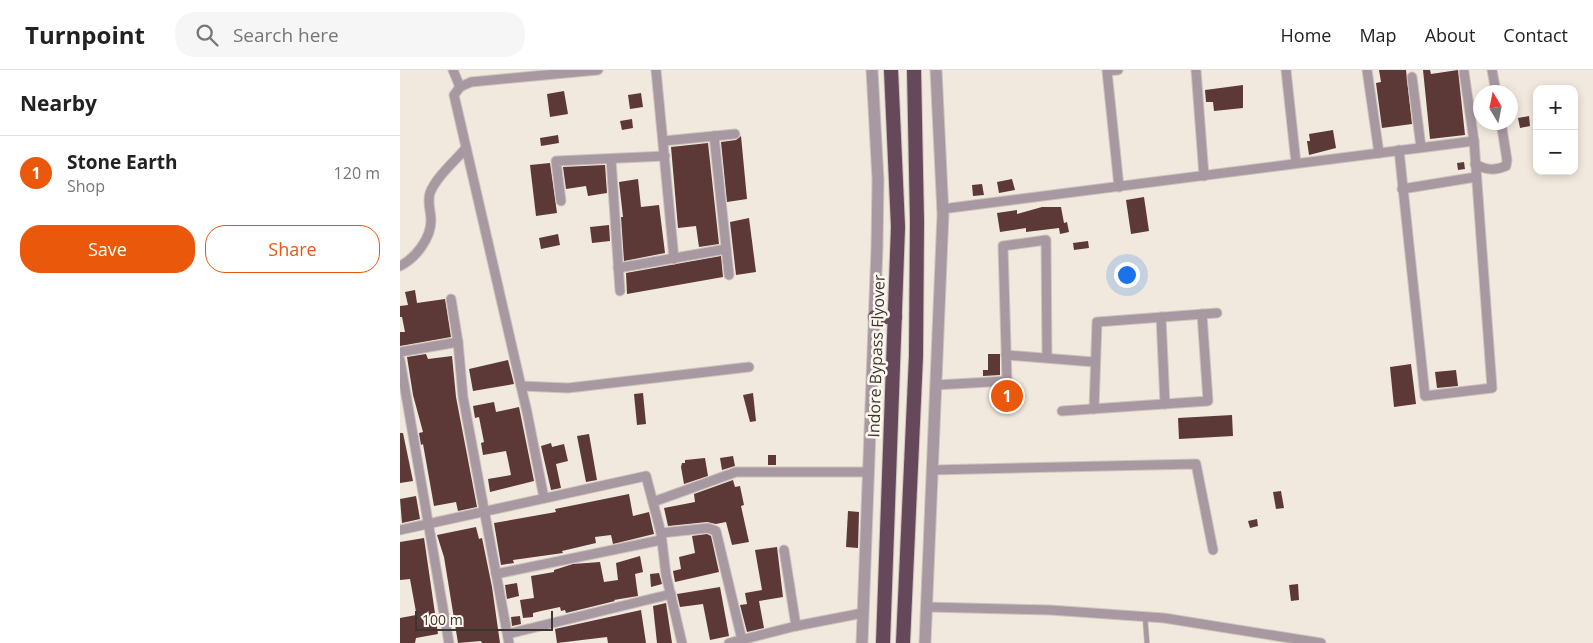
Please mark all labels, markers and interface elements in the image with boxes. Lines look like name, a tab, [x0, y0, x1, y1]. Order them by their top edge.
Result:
search box	[175, 12, 525, 57]
text: Turnpoint	[25, 18, 145, 51]
icon: search	[193, 21, 221, 49]
text: Search here	[233, 22, 339, 48]
text: Home	[1281, 23, 1331, 47]
text: Map	[1359, 23, 1397, 47]
text: About	[1425, 23, 1475, 47]
text: Contact	[1503, 23, 1568, 47]
north arrow	[1473, 85, 1518, 130]
map controls	[1533, 85, 1578, 175]
button: +	[1533, 85, 1578, 130]
text: Nearby	[20, 89, 97, 117]
button: −	[1533, 130, 1578, 175]
text: Stone Earth	[67, 149, 178, 175]
text: 1	[31, 162, 41, 184]
text: 120 m	[334, 162, 380, 184]
text: Shop	[67, 175, 105, 197]
button: Save	[20, 225, 195, 273]
button: Share	[205, 225, 380, 273]
your location	[1114, 262, 1140, 288]
street label: Indore Bypass Flyover	[862, 274, 890, 438]
pin: 1	[991, 377, 1023, 415]
scale bar	[415, 608, 552, 631]
text: 100 m	[422, 610, 463, 629]

